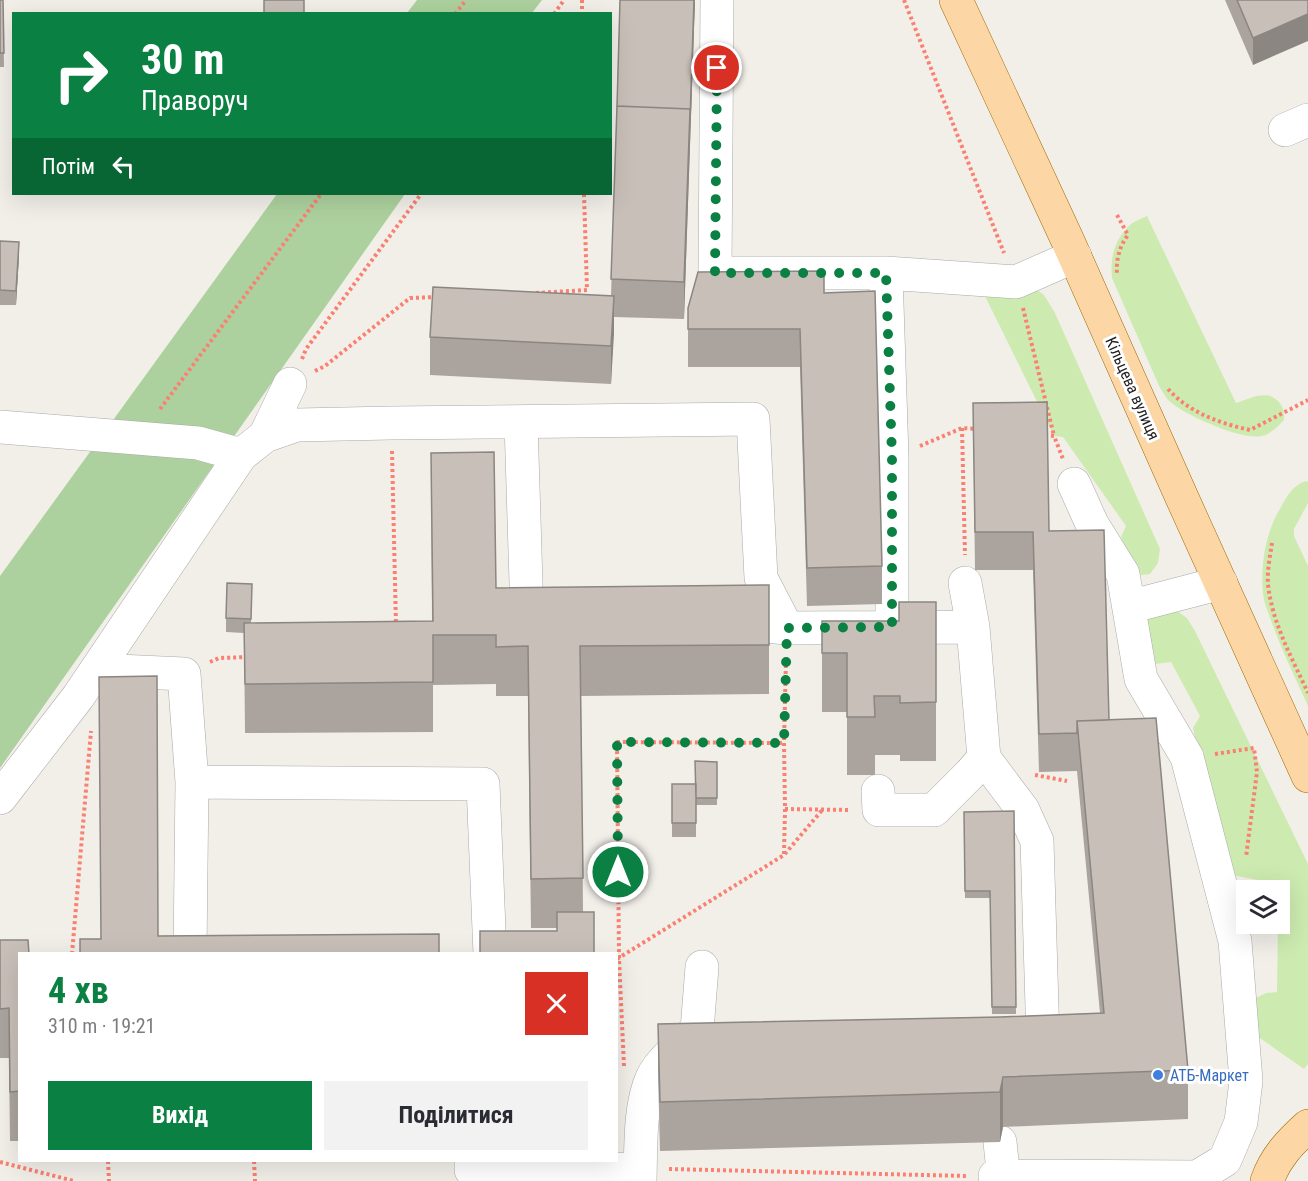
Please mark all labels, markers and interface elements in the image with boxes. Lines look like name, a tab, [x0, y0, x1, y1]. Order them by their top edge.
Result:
text: 30 m	[141, 35, 224, 84]
icon: right	[42, 36, 120, 114]
pin	[691, 42, 742, 93]
icon: arrive	[700, 51, 733, 84]
text: Праворуч	[141, 85, 249, 117]
icon: left	[107, 150, 140, 183]
text: Потім	[42, 154, 95, 179]
street label: Кільцева вулиця	[1101, 334, 1164, 443]
position arrow	[586, 840, 650, 904]
map controls	[1236, 880, 1290, 934]
button: layers	[1236, 880, 1290, 934]
text: 4 хв	[48, 970, 109, 1012]
button: close	[525, 972, 588, 1035]
text: 310 m · 19:21	[48, 1014, 155, 1038]
place label: АТБ-Маркет	[1170, 1066, 1249, 1085]
marker: АТБ-Маркет	[1151, 1068, 1165, 1082]
button: Вихід	[48, 1081, 312, 1150]
button: Поділитися	[324, 1081, 588, 1150]

